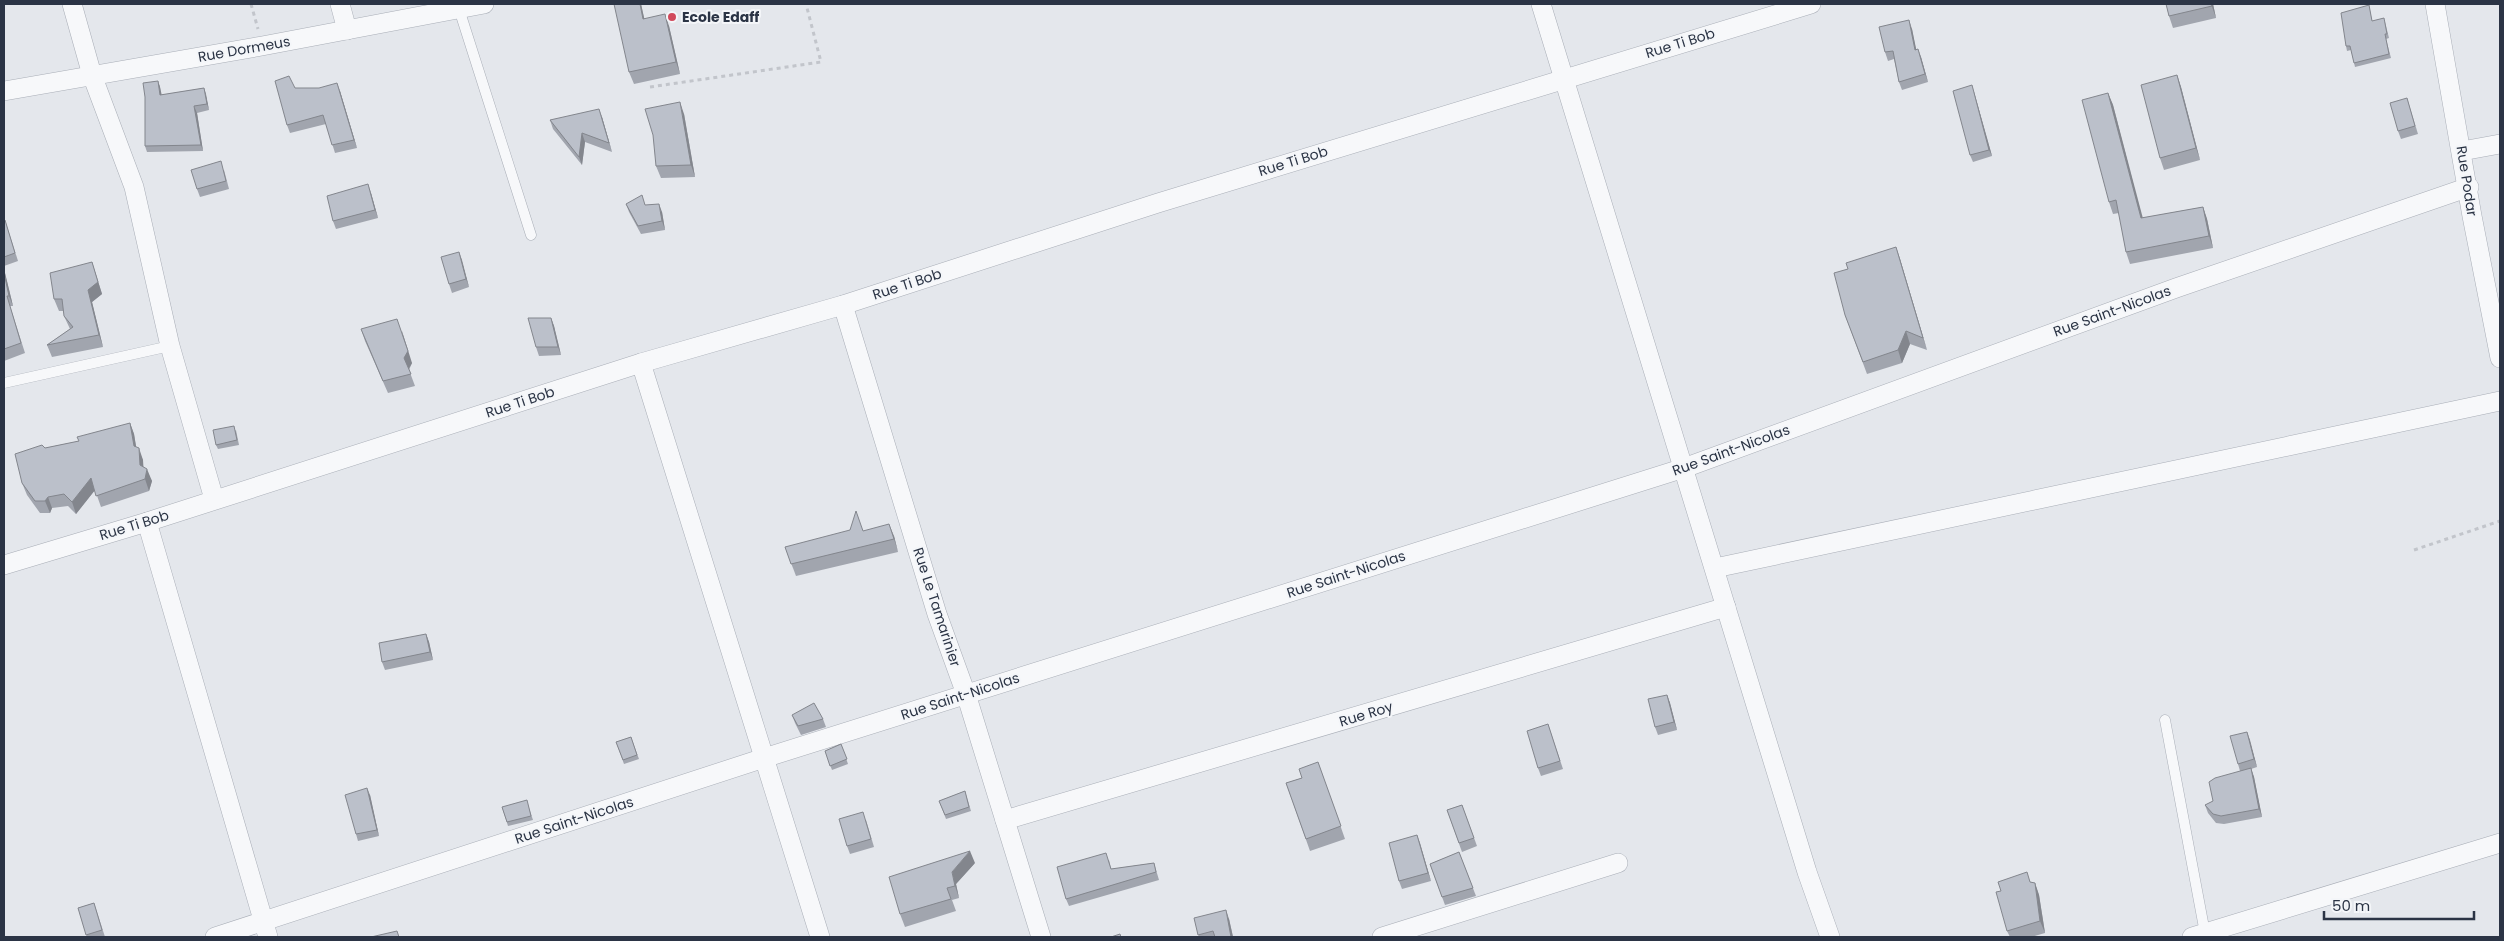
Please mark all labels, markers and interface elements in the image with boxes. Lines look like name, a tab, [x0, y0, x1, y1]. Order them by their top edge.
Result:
place label: Ecole Edaff	[682, 7, 759, 27]
marker: Ecole Edaff	[666, 11, 678, 23]
street label: Rue Ti Bob	[1643, 23, 1717, 63]
street label: Rue Dormeus	[196, 31, 292, 67]
street label: Rue Ti Bob	[1256, 141, 1330, 181]
street label: Rue Podar	[2452, 144, 2482, 218]
street label: Rue Ti Bob	[870, 263, 944, 305]
street label: Rue Saint-Nicolas	[2050, 280, 2174, 342]
street label: Rue Ti Bob	[483, 381, 557, 423]
street label: Rue Saint-Nicolas	[1669, 419, 1793, 481]
street label: Rue Ti Bob	[97, 505, 171, 545]
street label: Rue Le Tamarinier	[908, 545, 966, 669]
street label: Rue Saint-Nicolas	[1284, 545, 1408, 603]
street label: Rue Saint-Nicolas	[898, 667, 1022, 725]
street label: Rue Roy	[1337, 696, 1395, 732]
street label: Rue Saint-Nicolas	[512, 791, 636, 849]
scale bar	[2324, 888, 2474, 920]
text: 50 m	[2332, 895, 2370, 916]

